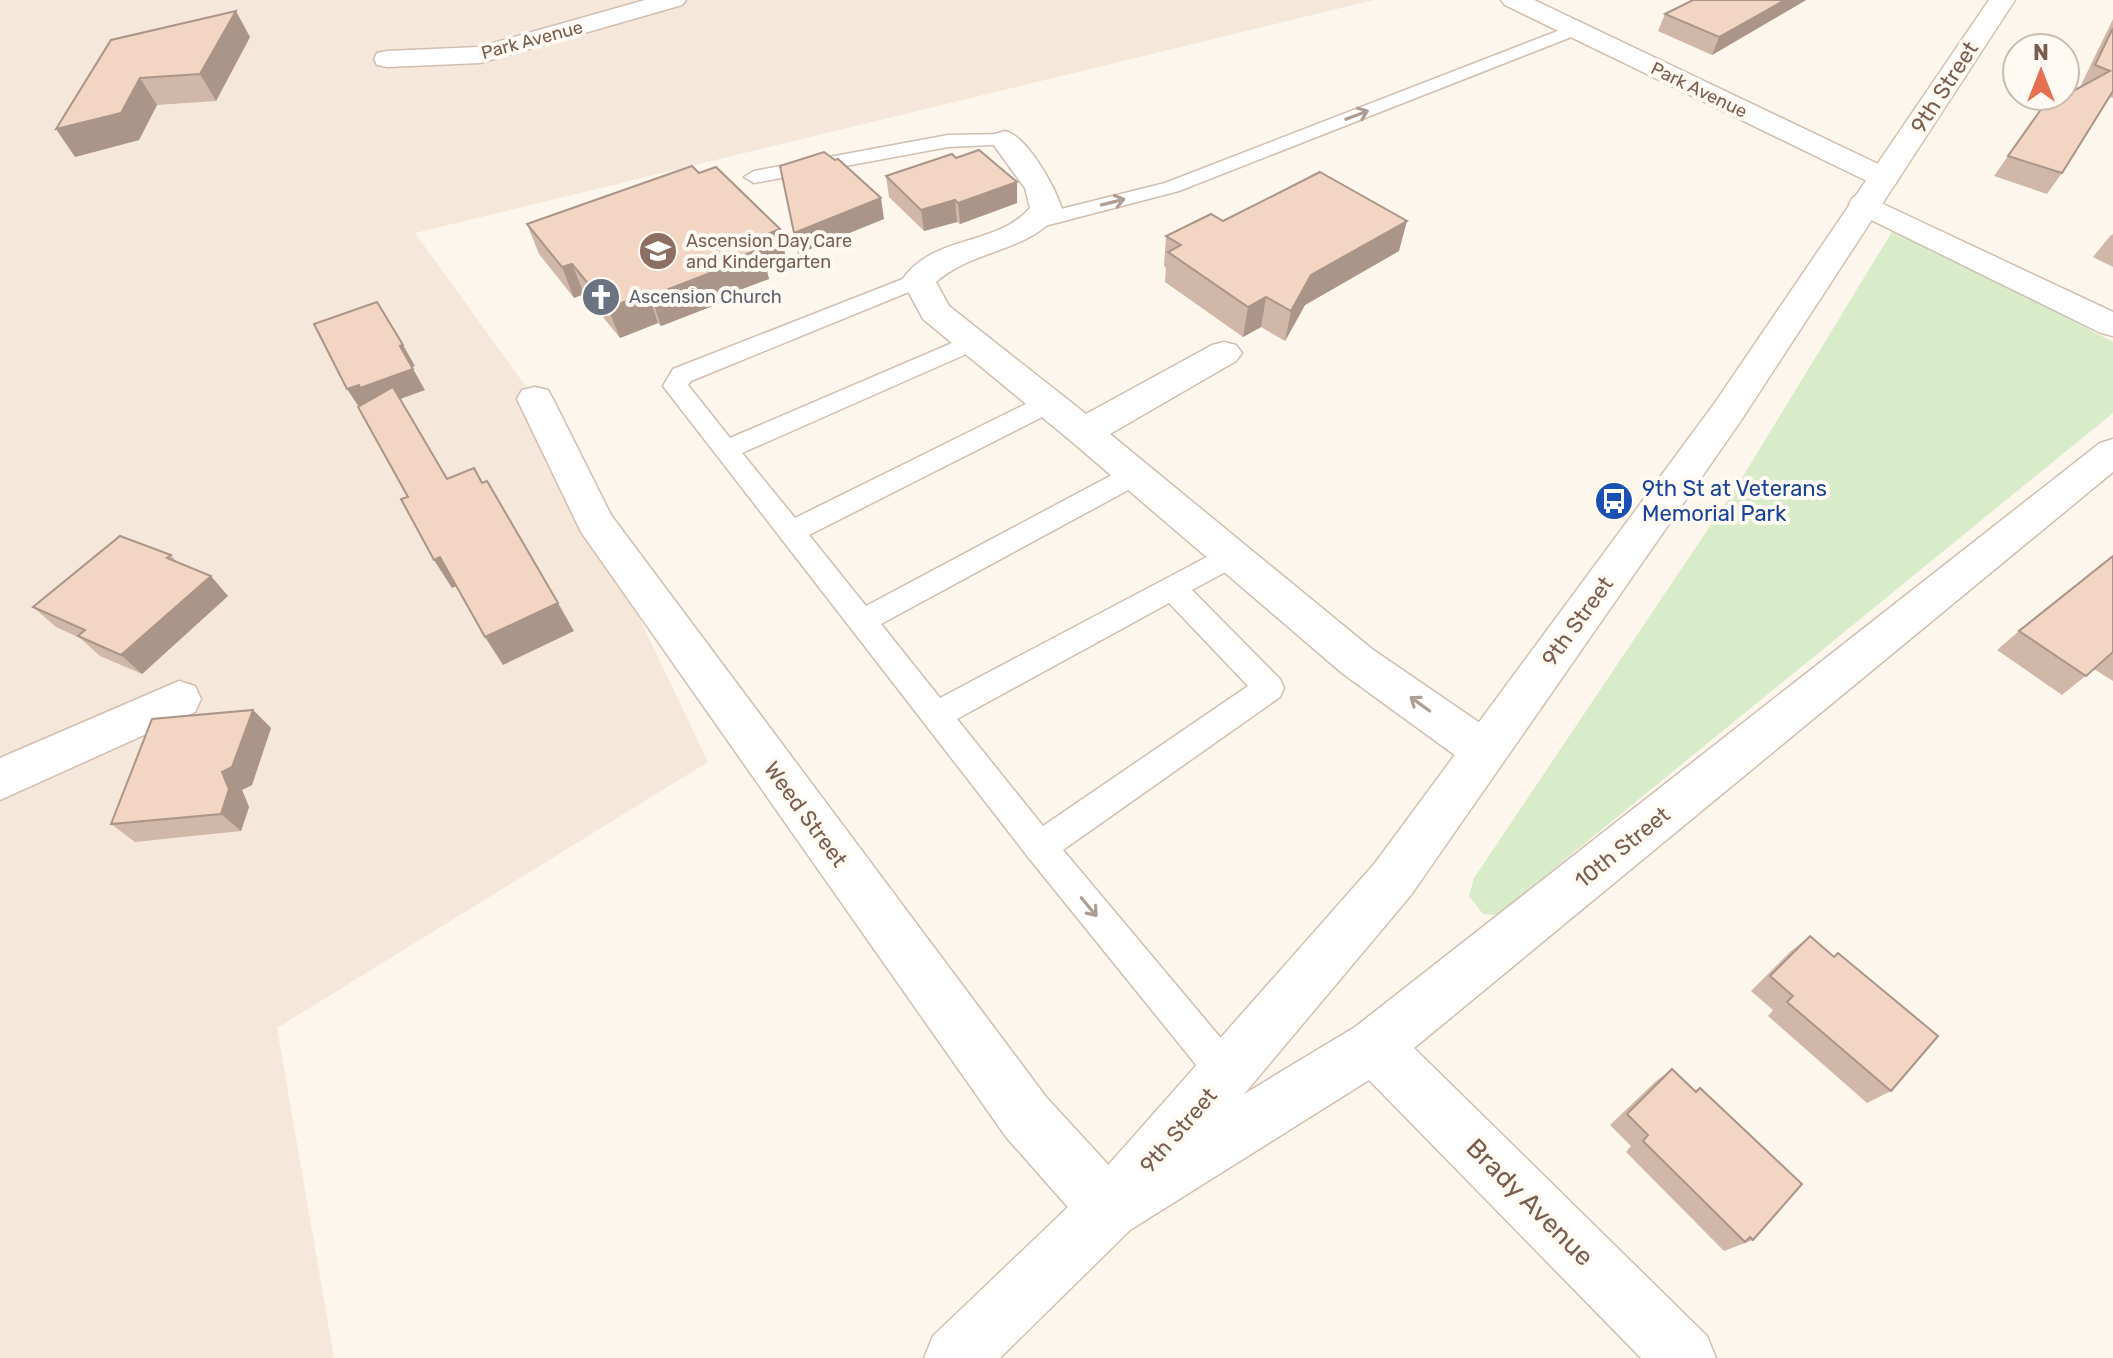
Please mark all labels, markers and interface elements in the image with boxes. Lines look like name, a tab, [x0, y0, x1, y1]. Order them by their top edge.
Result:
street label: Park Avenue	[479, 16, 585, 64]
north arrow	[2001, 32, 2081, 112]
street label: 9th Street	[1905, 36, 1984, 138]
text: N	[2033, 39, 2049, 66]
street label: Park Avenue	[1647, 57, 1751, 123]
one-way arrow	[1344, 107, 1369, 121]
one-way arrow	[1100, 194, 1125, 209]
school or university icon: Ascension Day Care and Kindergarten	[637, 230, 679, 272]
place label: Ascension Day Care and Kindergarten	[686, 230, 852, 273]
church icon: Ascension Church	[580, 276, 622, 318]
place label: Ascension Church	[629, 286, 782, 308]
place label: 9th St at Veterans Memorial Park	[1642, 475, 1827, 527]
bus stop icon: 9th St at Veterans Memorial Park	[1593, 480, 1635, 522]
street label: 9th Street	[1536, 571, 1619, 671]
one-way arrow	[1410, 696, 1432, 713]
street label: Weed Street	[758, 756, 853, 873]
street label: 10th Street	[1569, 801, 1676, 894]
one-way arrow	[1080, 897, 1098, 918]
street label: 9th Street	[1134, 1082, 1223, 1178]
street label: Brady Avenue	[1460, 1132, 1600, 1272]

